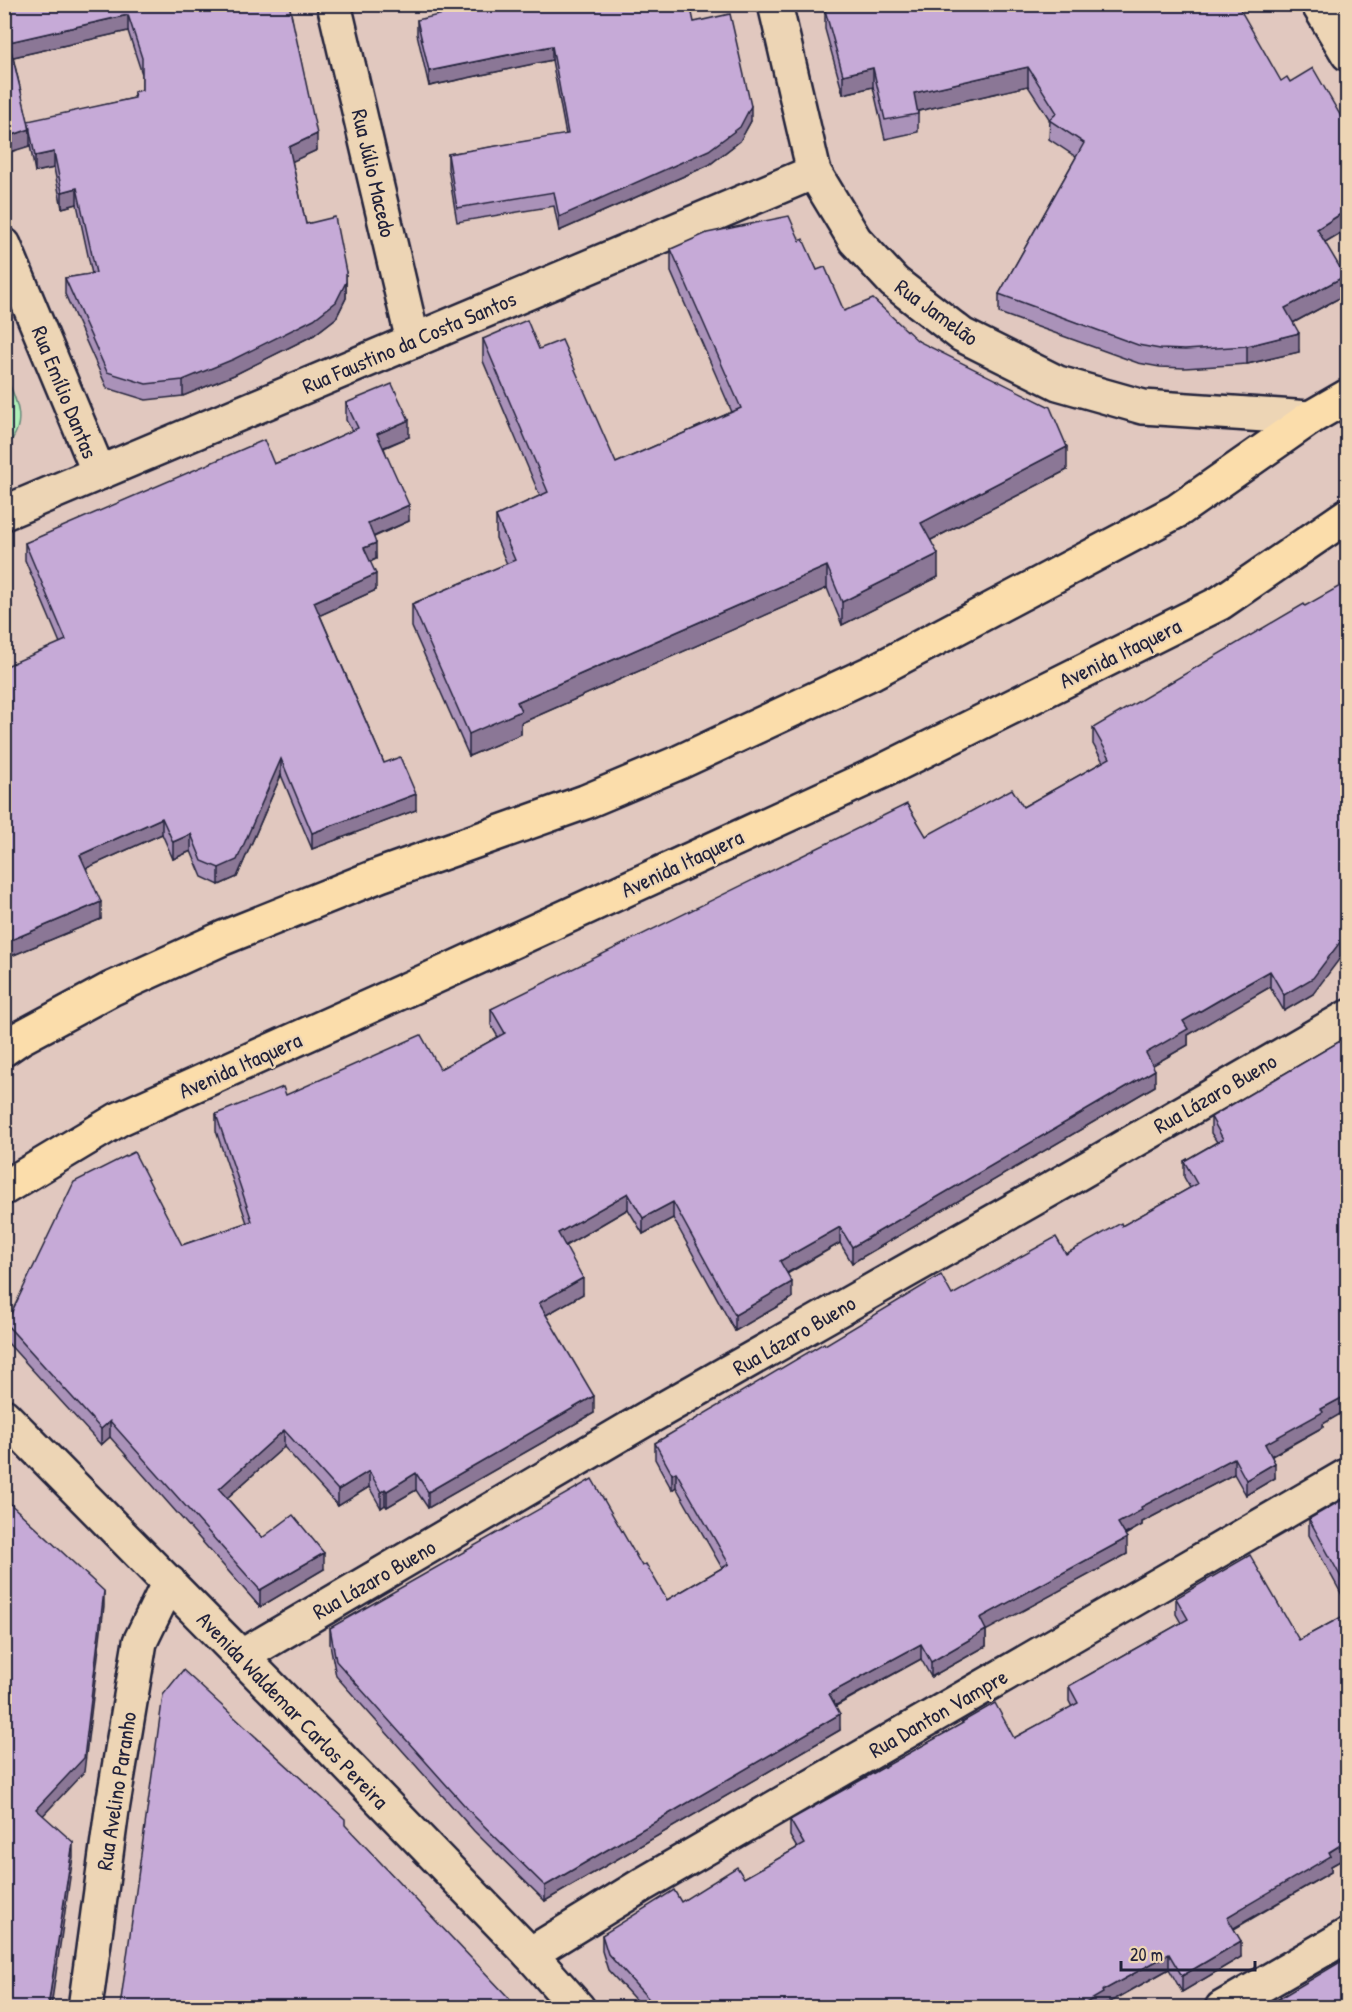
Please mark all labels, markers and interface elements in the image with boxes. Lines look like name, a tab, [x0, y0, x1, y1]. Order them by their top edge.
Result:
street label: Rua Júlio Macedo	[345, 106, 403, 240]
street label: Rua Jamelão	[889, 272, 985, 353]
street label: Rua Faustino da Costa Santos	[298, 283, 520, 401]
street label: Rua Emílio Dantas	[25, 321, 105, 463]
street label: Avenida Itaquera	[1054, 611, 1186, 695]
street label: Avenida Itaquera	[616, 821, 748, 904]
street label: Avenida Itaquera	[174, 1024, 307, 1105]
street label: Rua Lázaro Bueno	[1148, 1046, 1282, 1140]
street label: Rua Lázaro Bueno	[727, 1288, 861, 1382]
street label: Rua Lázaro Bueno	[307, 1532, 441, 1626]
street label: Avenida Waldemar Carlos Pereira	[191, 1605, 396, 1816]
street label: Rua Danton Vampre	[863, 1661, 1013, 1765]
street label: Rua Avelino Paranho	[89, 1710, 143, 1872]
scale bar	[1121, 1934, 1254, 1972]
text: 20 m	[1130, 1942, 1163, 1967]

